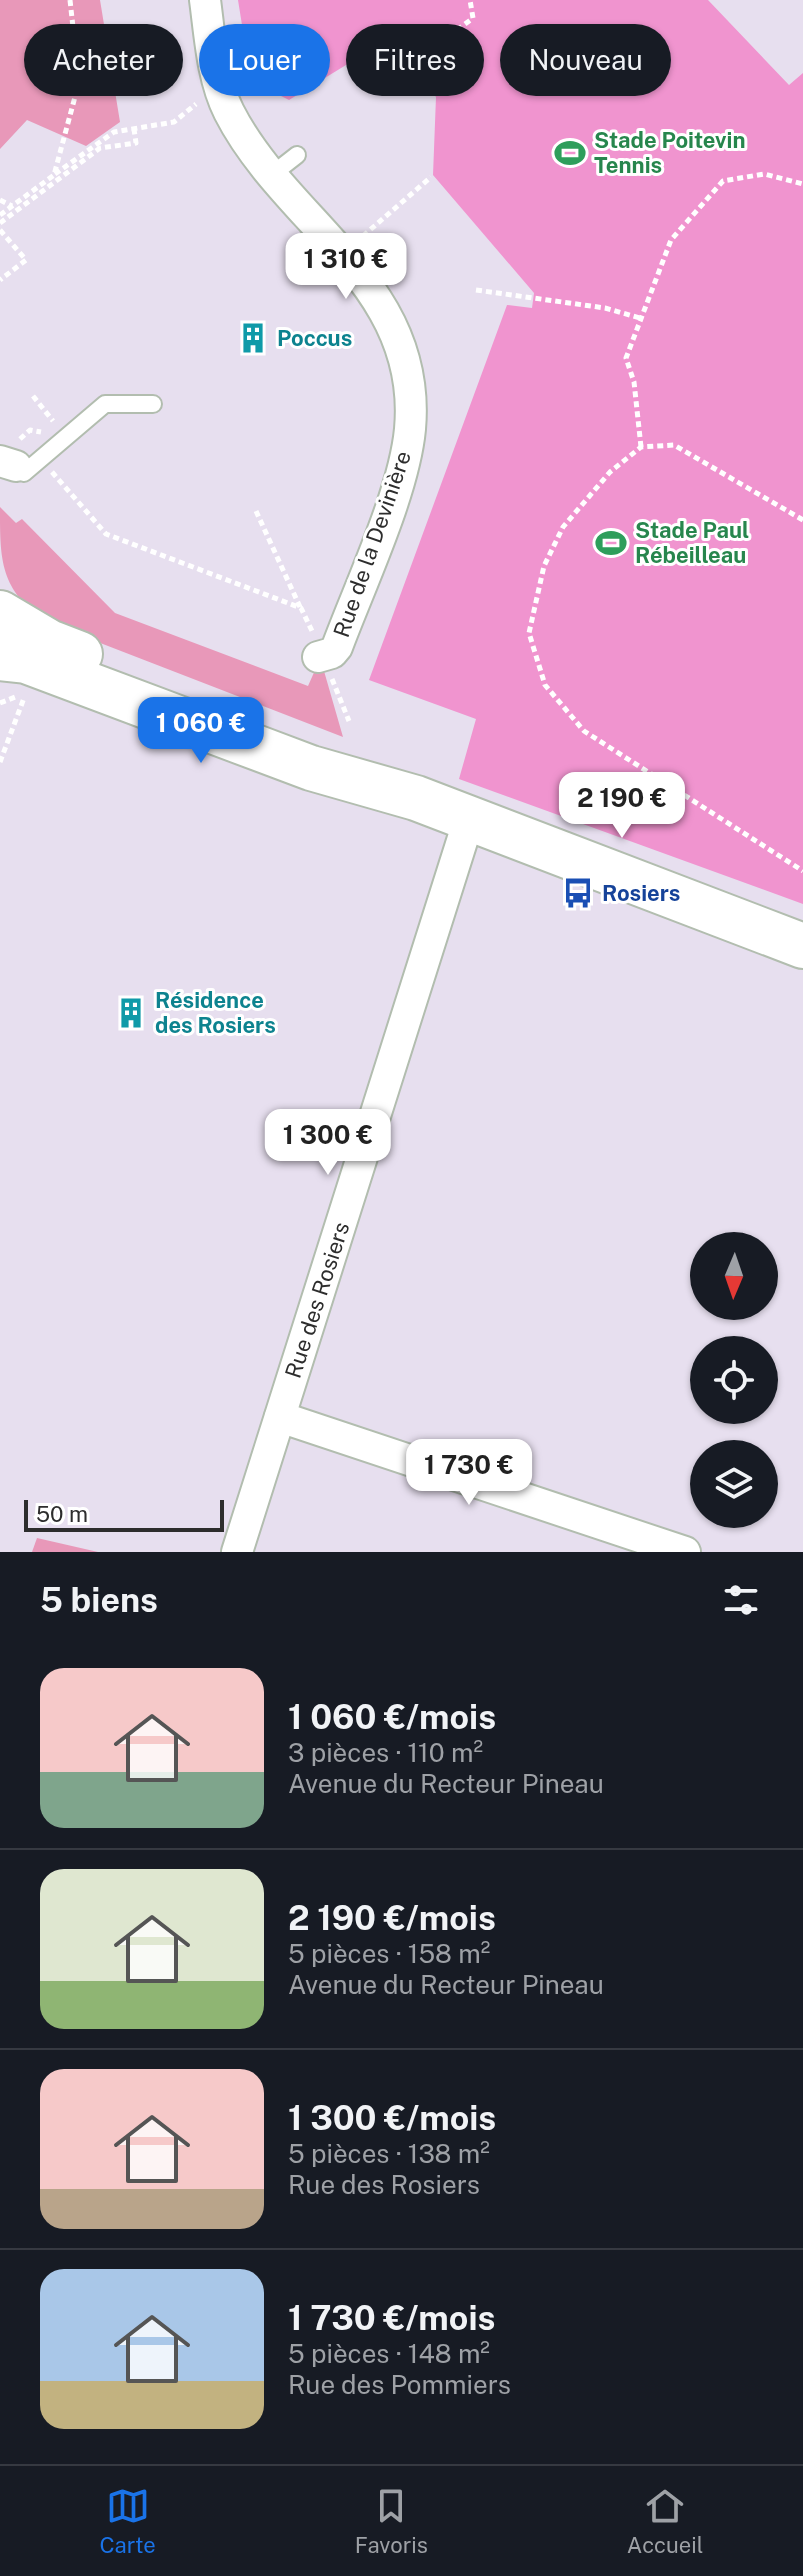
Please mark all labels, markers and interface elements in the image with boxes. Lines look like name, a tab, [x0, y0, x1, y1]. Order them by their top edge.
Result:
chip: Acheter	[24, 24, 183, 96]
chip: Louer	[199, 24, 330, 96]
chip: Filtres	[346, 24, 484, 96]
chip: Nouveau	[500, 24, 671, 96]
place label: Stade Poitevin Tennis	[594, 127, 746, 178]
sports icon: Stade Poitevin Tennis	[553, 136, 587, 170]
pin: 1 310 €	[272, 233, 420, 301]
text: 1 310 €	[304, 243, 388, 274]
building icon: Poccus	[236, 321, 270, 355]
place label: Poccus	[277, 325, 352, 351]
street label: Rue de la Devinière	[328, 447, 416, 641]
place label: Stade Paul Rébeilleau	[635, 517, 749, 568]
sports icon: Stade Paul Rébeilleau	[594, 526, 628, 560]
pin: 1 060 €	[127, 697, 275, 765]
text: 1 060 €	[156, 707, 246, 738]
pin: 2 190 €	[548, 772, 696, 840]
text: 2 190 €	[577, 782, 667, 813]
bus stop icon: Rosiers	[561, 876, 595, 910]
place label: Rosiers	[602, 880, 680, 906]
place label: Résidence des Rosiers	[155, 987, 276, 1038]
building icon: Résidence des Rosiers	[114, 996, 148, 1030]
pin: 1 300 €	[254, 1109, 402, 1177]
text: 1 300 €	[283, 1119, 373, 1150]
street label: Rue des Rosiers	[280, 1219, 354, 1381]
north arrow	[690, 1232, 778, 1320]
map controls	[690, 1232, 778, 1528]
button: locate	[690, 1336, 778, 1424]
pin: 1 730 €	[395, 1439, 543, 1507]
button: layers	[690, 1440, 778, 1528]
text: 1 730 €	[424, 1449, 514, 1480]
scale bar	[24, 1496, 224, 1532]
text: 50 m	[36, 1501, 88, 1527]
icon: filters	[719, 1578, 763, 1622]
text: 5 biens	[40, 1580, 158, 1620]
text: 1 060 €/mois	[288, 1697, 496, 1737]
icon: home	[104, 1700, 200, 1796]
text: 3 pièces · 110 m²	[288, 1737, 483, 1768]
text: Avenue du Recteur Pineau	[288, 1768, 604, 1799]
text: 2 190 €/mois	[288, 1898, 496, 1938]
icon: home	[104, 1901, 200, 1997]
text: 5 pièces · 158 m²	[288, 1938, 490, 1969]
text: Avenue du Recteur Pineau	[288, 1969, 604, 2000]
text: 1 300 €/mois	[288, 2098, 496, 2138]
icon: home	[104, 2101, 200, 2197]
text: 5 pièces · 138 m²	[288, 2138, 490, 2169]
text: Rue des Rosiers	[288, 2169, 480, 2200]
text: 1 730 €/mois	[288, 2298, 495, 2338]
icon: home	[104, 2301, 200, 2397]
text: 5 pièces · 148 m²	[288, 2338, 490, 2369]
text: Rue des Pommiers	[288, 2369, 511, 2400]
tab: Carte	[100, 2484, 156, 2558]
tab: Favoris	[355, 2484, 428, 2558]
tab: Accueil	[627, 2484, 703, 2558]

